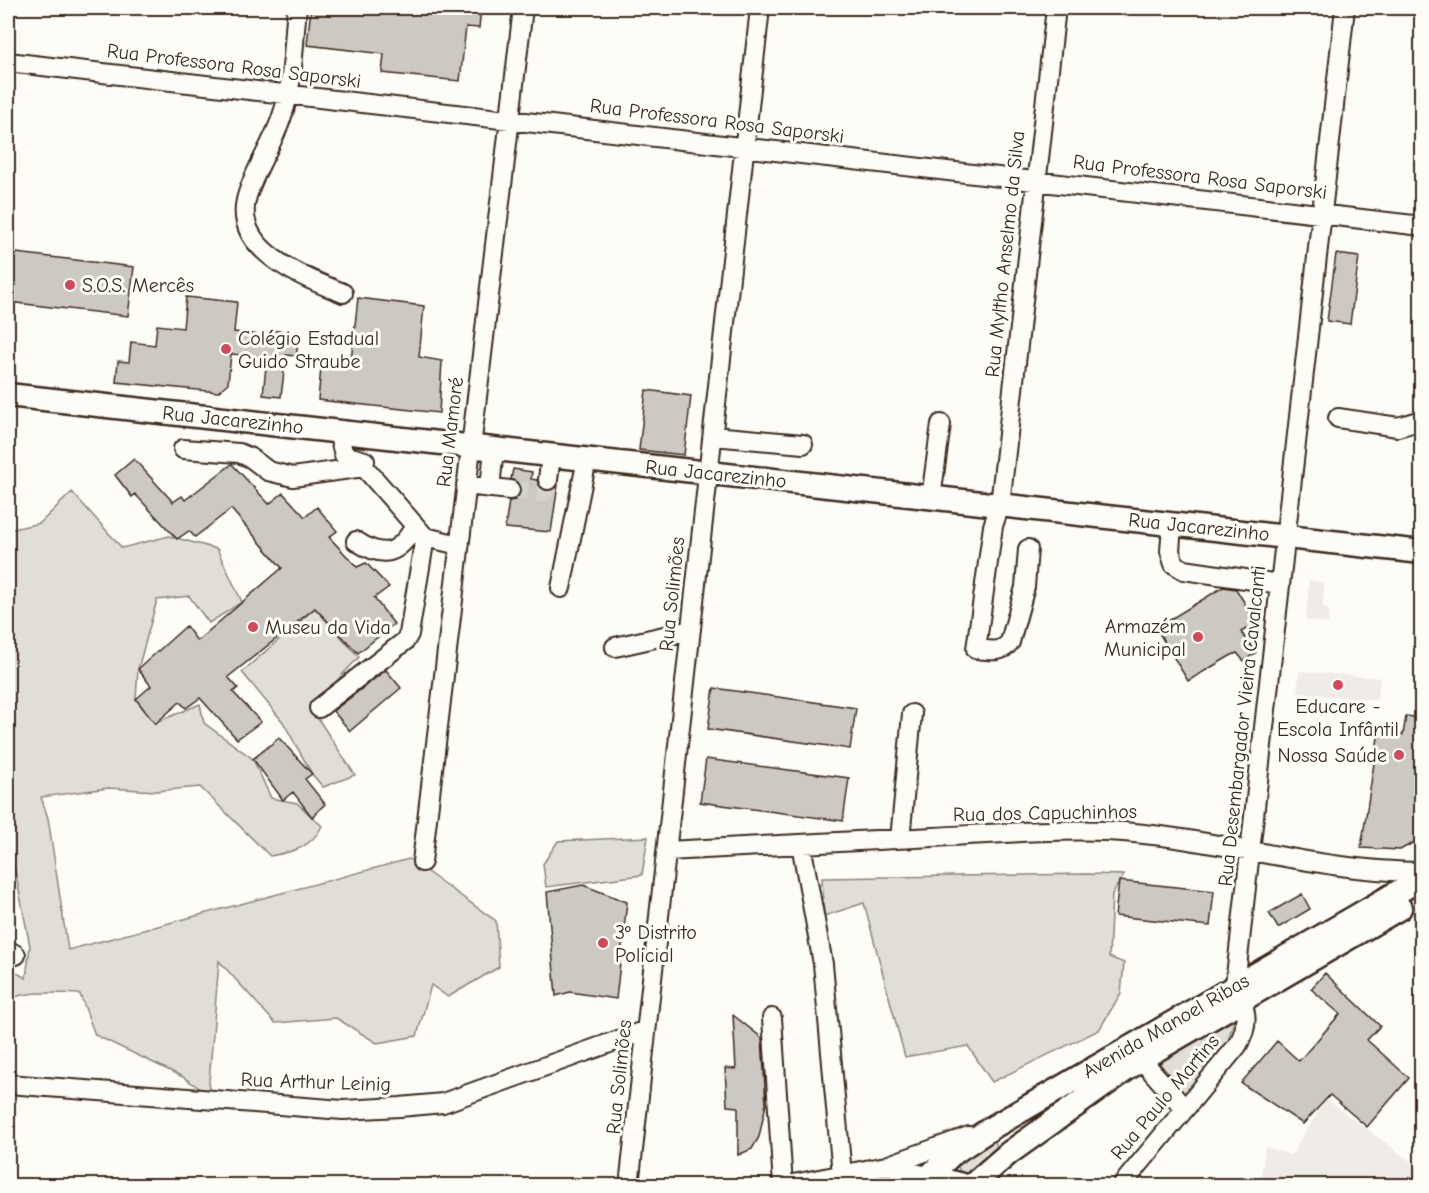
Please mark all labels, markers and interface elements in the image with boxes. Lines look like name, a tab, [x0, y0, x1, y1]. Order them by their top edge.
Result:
street label: Rua Professora Rosa Saporski	[106, 39, 362, 93]
street label: Rua Professora Rosa Saporski	[589, 94, 845, 148]
street label: Rua Myltho Anselmo da Silva	[981, 130, 1029, 378]
street label: Rua Professora Rosa Saporski	[1072, 150, 1328, 204]
place label: S.O.S. Mercês	[82, 274, 194, 297]
marker: S.O.S. Mercês	[63, 278, 77, 292]
place label: Colégio Estadual Guido Straube	[238, 327, 379, 373]
marker: Colégio Estadual Guido Straube	[219, 342, 233, 356]
street label: Rua Mamoré	[432, 376, 468, 488]
street label: Rua Jacarezinho	[161, 401, 305, 439]
street label: Rua Jacarezinho	[644, 455, 788, 493]
street label: Rua Jacarezinho	[1127, 508, 1271, 546]
street label: Rua Solimões	[655, 536, 689, 652]
street label: Rua Desembargador Vieira Cavalcanti	[1214, 564, 1270, 888]
place label: Armazém Municipal	[1104, 615, 1186, 661]
place label: Museu da Vida	[265, 616, 391, 639]
marker: Museu da Vida	[246, 620, 260, 634]
marker: Armazém Municipal	[1191, 630, 1205, 644]
marker: Educare - Escola Infântil	[1331, 678, 1345, 692]
place label: Educare - Escola Infântil	[1277, 695, 1399, 741]
place label: Nossa Saúde	[1278, 744, 1387, 767]
marker: Nossa Saúde	[1392, 748, 1406, 762]
street label: Rua dos Capuchinhos	[953, 800, 1137, 826]
place label: 3º Distrito Policial	[615, 921, 697, 967]
marker: 3º Distrito Policial	[596, 936, 610, 950]
street label: Avenida Manoel Ribas	[1079, 969, 1253, 1083]
street label: Rua Solimões	[602, 1019, 636, 1135]
street label: Rua Paulo Martins	[1106, 1030, 1224, 1164]
street label: Rua Arthur Leinig	[240, 1068, 392, 1096]

